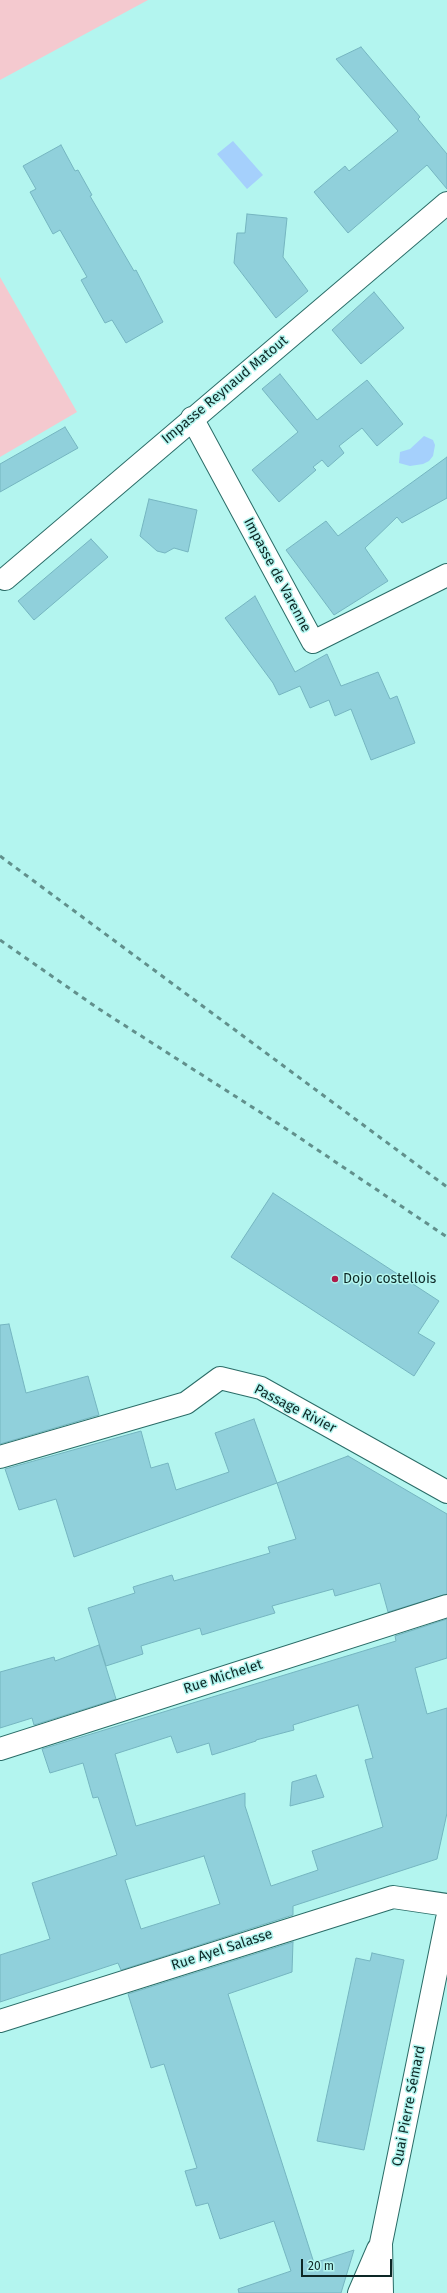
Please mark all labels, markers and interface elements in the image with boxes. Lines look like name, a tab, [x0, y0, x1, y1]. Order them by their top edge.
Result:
street label: Impasse Reynaud Matout	[158, 332, 292, 448]
street label: Impasse de Varenne	[240, 515, 314, 635]
place label: Dojo costellois	[343, 1271, 436, 1287]
marker: Dojo costellois	[330, 1274, 340, 1284]
street label: Passage Rivier	[251, 1381, 339, 1437]
street label: Rue Michelet	[181, 1656, 265, 1698]
street label: Rue Ayel Salasse	[169, 1926, 275, 1974]
street label: Quai Pierre Sémard	[389, 2044, 429, 2168]
scale bar	[303, 2251, 394, 2277]
text: 20 m	[308, 2259, 334, 2273]

